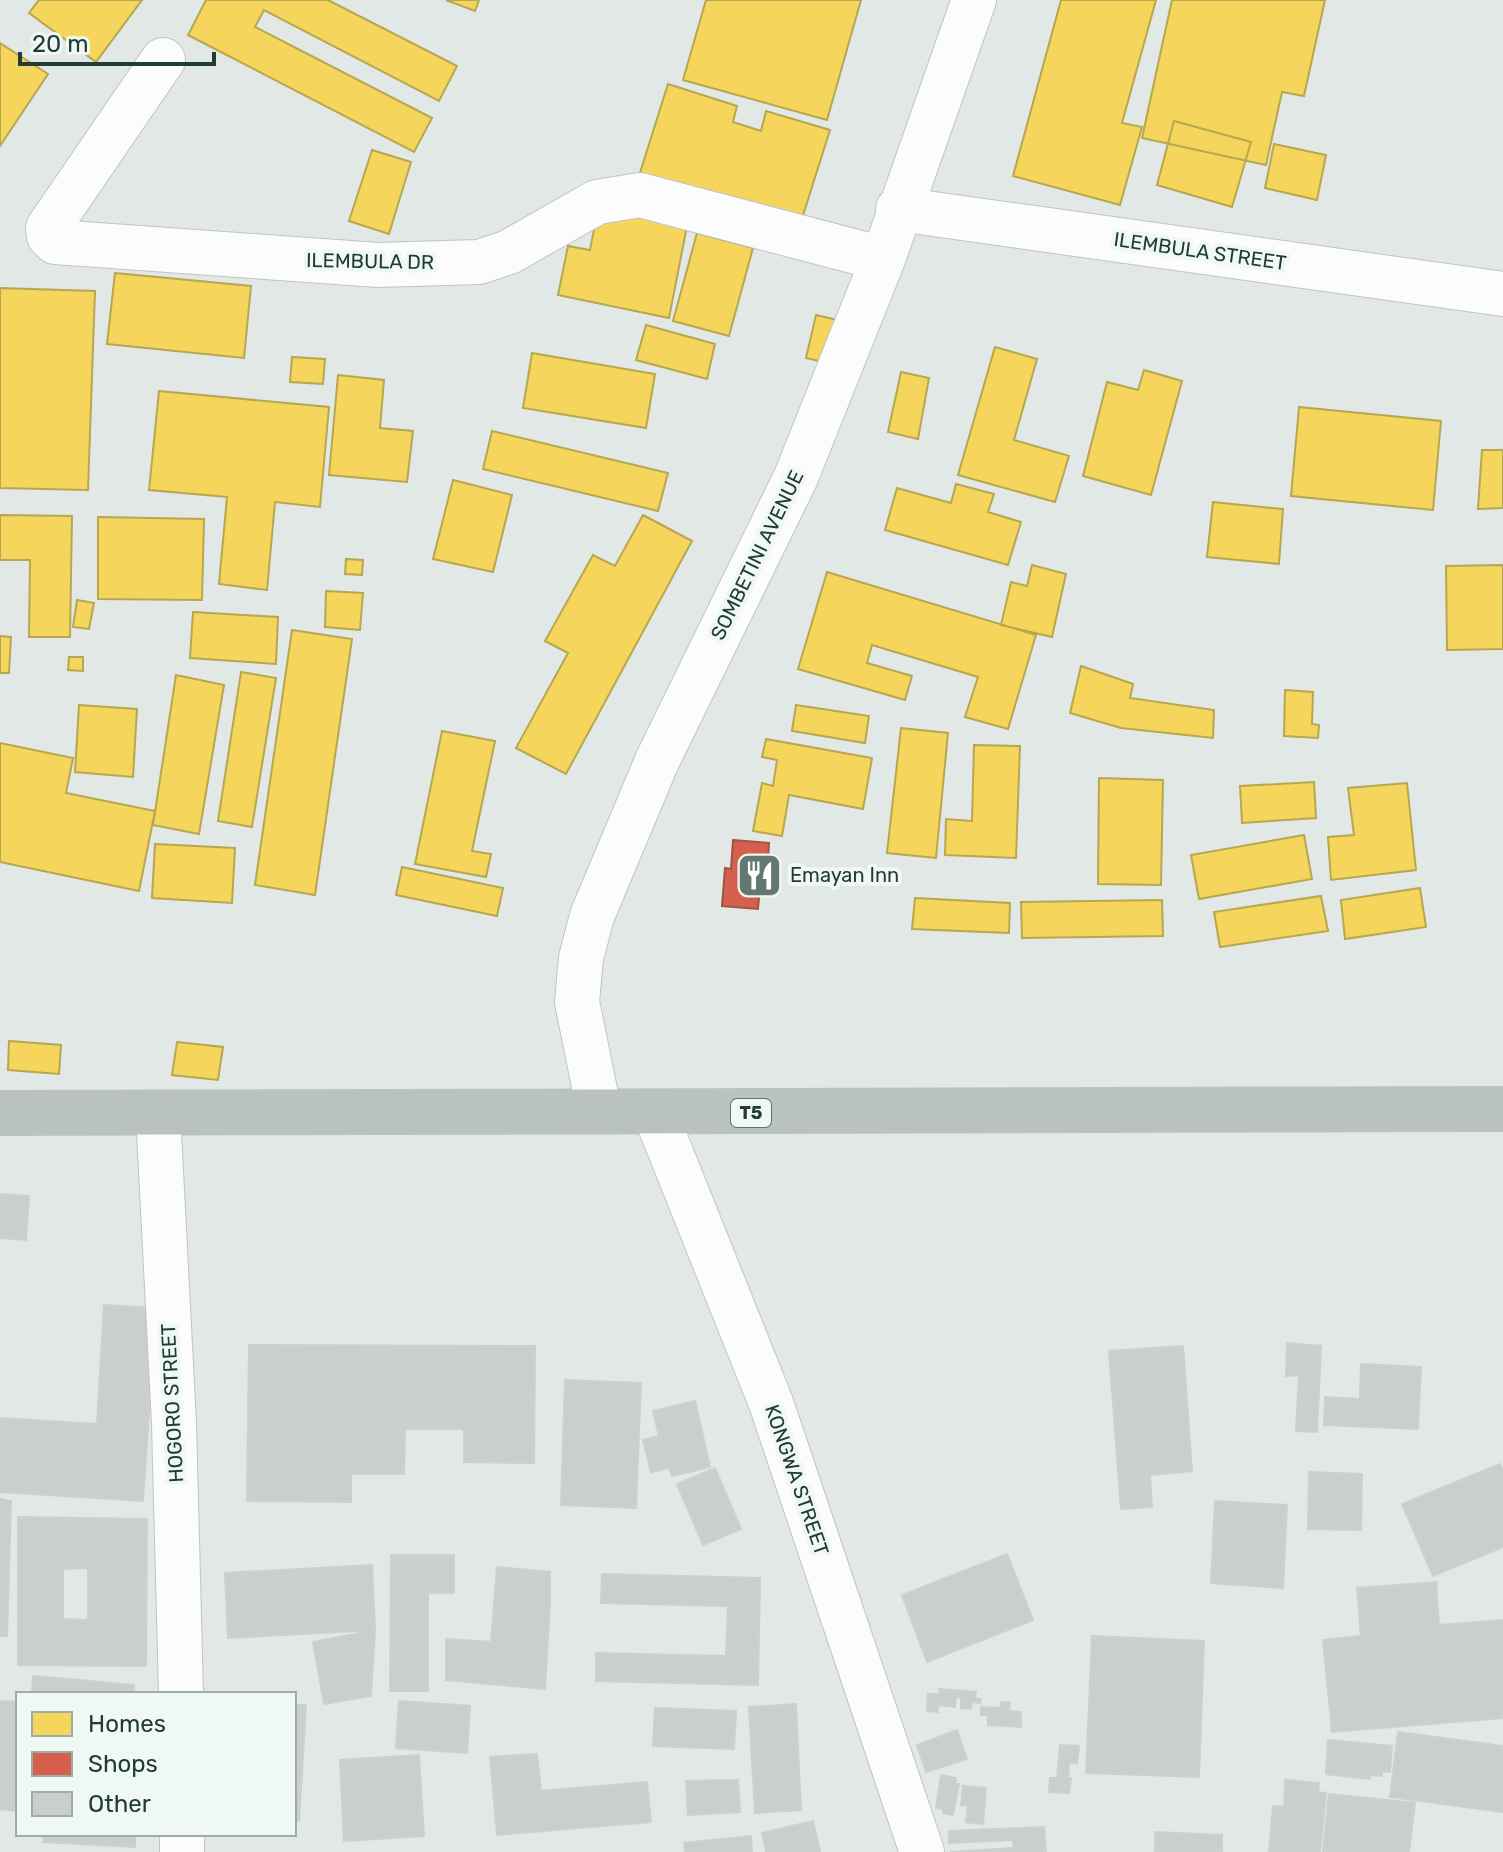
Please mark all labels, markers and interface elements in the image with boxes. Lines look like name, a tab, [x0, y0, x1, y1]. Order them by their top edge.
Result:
scale bar	[20, 16, 214, 66]
text: 20 m	[32, 30, 89, 58]
street label: ILEMBULA STREET	[1112, 227, 1288, 275]
street label: ILEMBULA DR	[306, 248, 434, 274]
street label: SOMBETINI AVENUE	[705, 466, 809, 644]
restaurant icon: Emayan Inn	[735, 851, 783, 899]
place label: Emayan Inn	[790, 863, 899, 887]
road number: T5	[731, 1099, 771, 1127]
street label: HOGORO STREET	[156, 1322, 188, 1483]
street label: KONGWA STREET	[760, 1401, 834, 1559]
legend	[16, 1692, 296, 1836]
text: Homes	[88, 1710, 166, 1738]
text: Shops	[88, 1750, 158, 1778]
text: Other	[88, 1790, 151, 1818]

